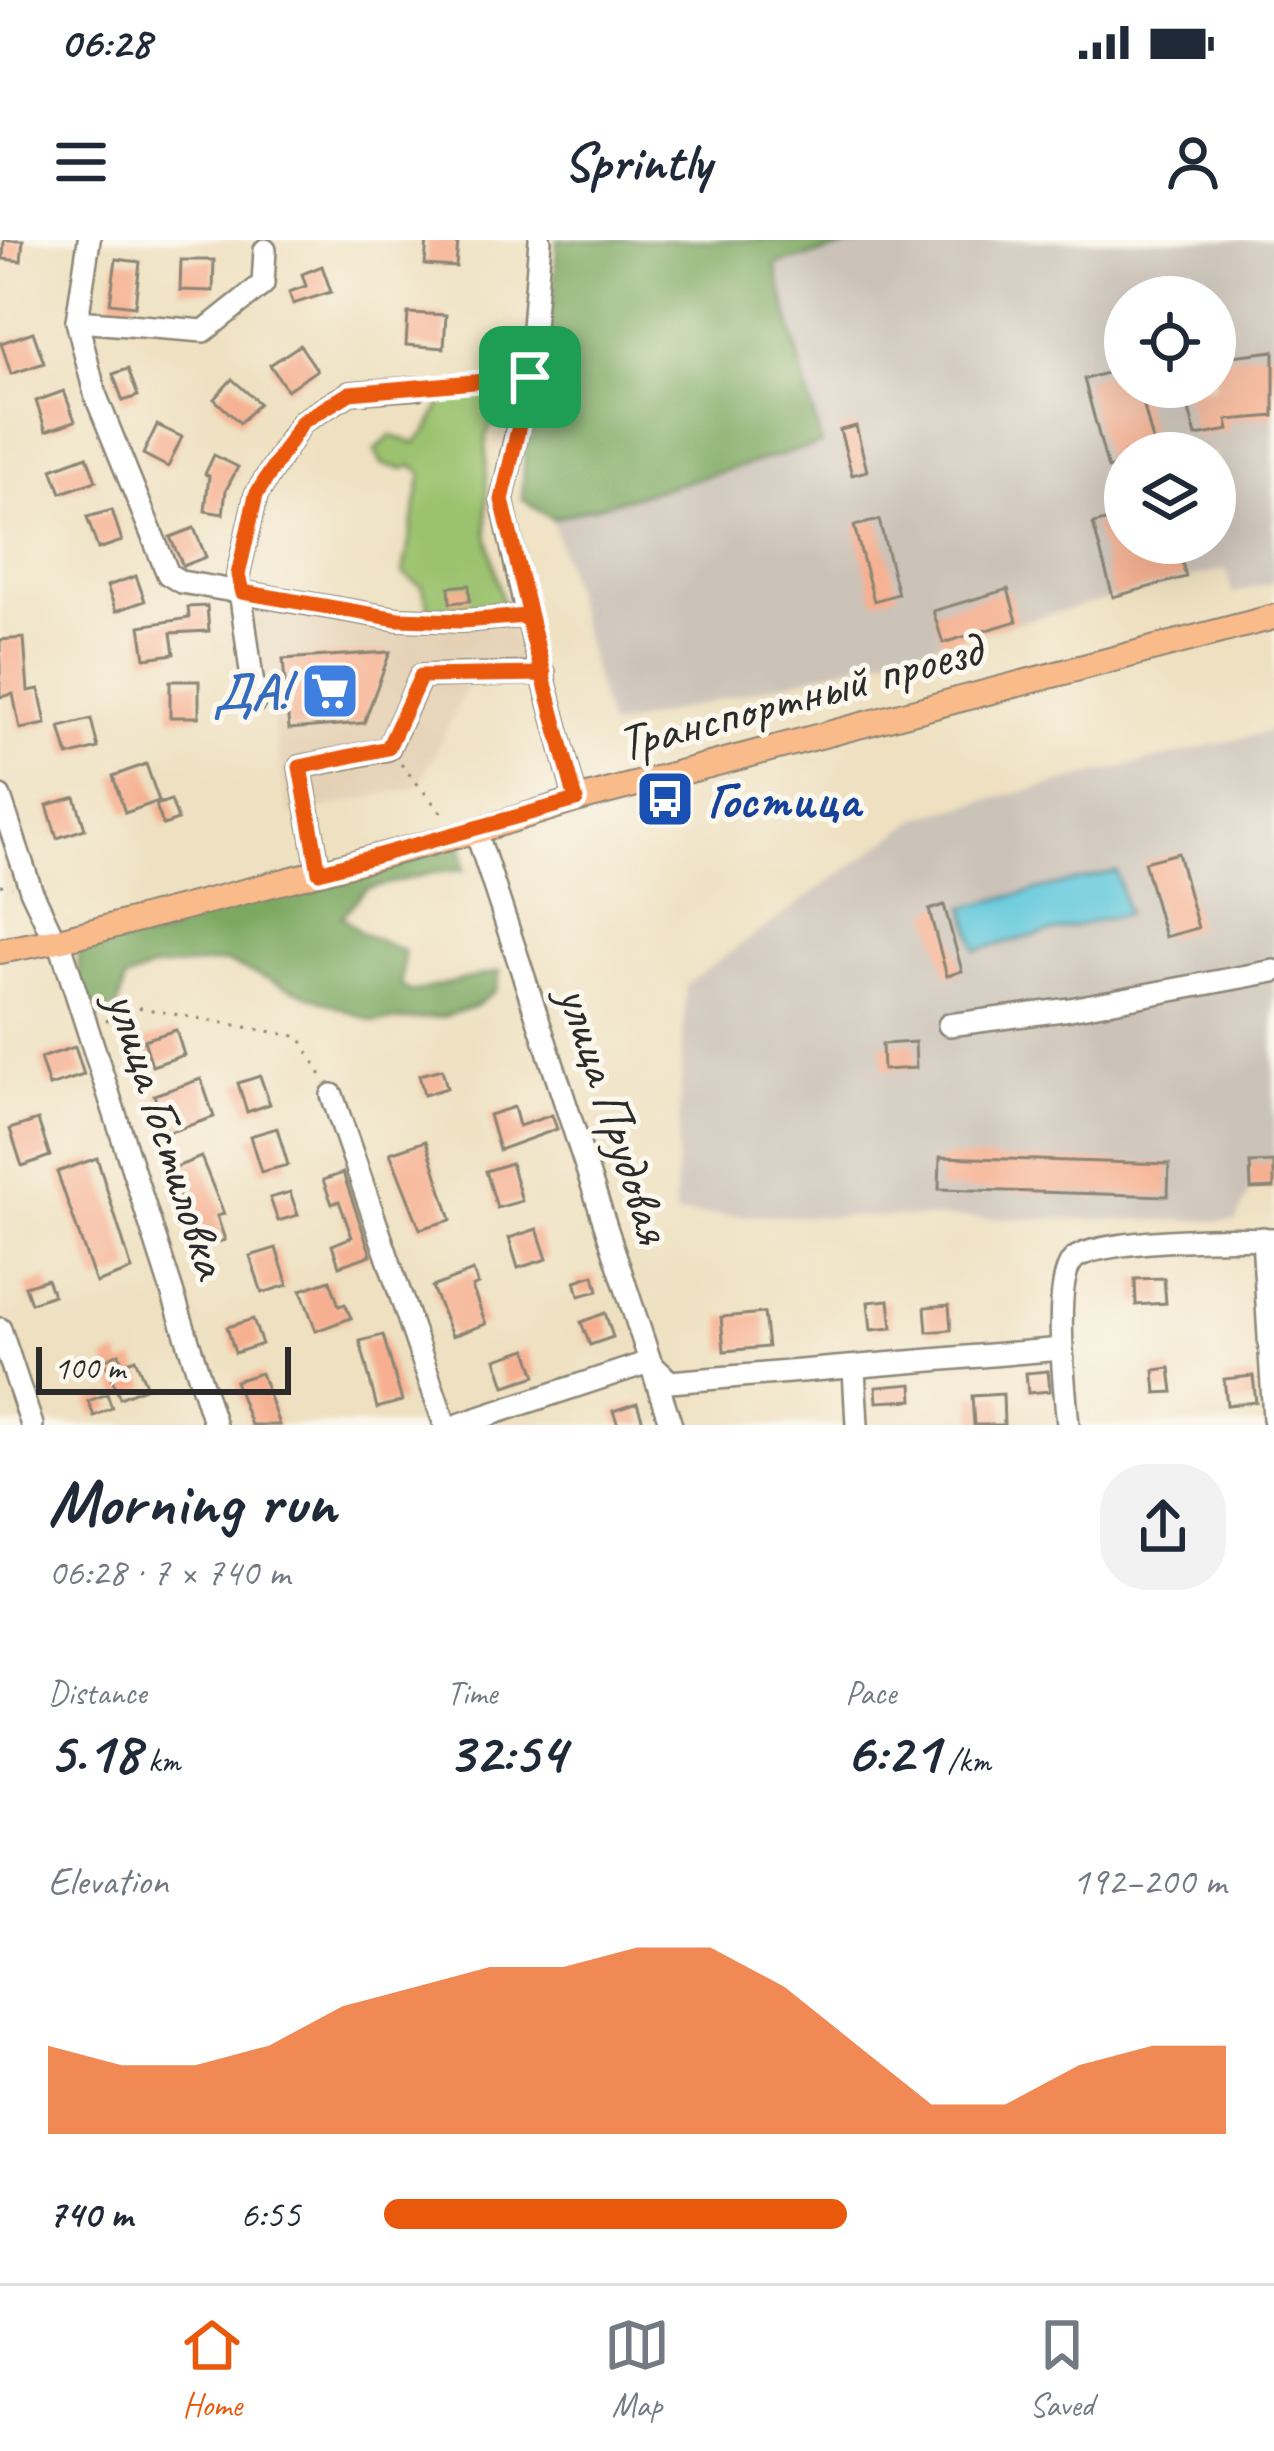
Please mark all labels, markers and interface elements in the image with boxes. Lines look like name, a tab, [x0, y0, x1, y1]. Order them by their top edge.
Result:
text: 06:28	[60, 14, 151, 71]
text: Sprintly	[563, 128, 711, 196]
icon: menu	[48, 129, 114, 195]
icon: person	[1160, 129, 1226, 195]
map controls	[1104, 276, 1236, 564]
button: locate	[1104, 276, 1236, 408]
pin	[479, 326, 581, 428]
icon: arrive	[497, 344, 563, 410]
button: layers	[1104, 432, 1236, 564]
street label: Транспортный проезд	[610, 616, 992, 775]
place label: ДА!	[213, 660, 298, 724]
supermarket icon: ДА!	[299, 660, 361, 722]
bus stop icon: Гостица	[634, 768, 696, 830]
place label: Гостица	[707, 768, 864, 832]
street label: улица Прудовая	[543, 975, 687, 1252]
street label: улица Гостиловка	[91, 981, 245, 1289]
scale bar	[36, 1341, 291, 1394]
text: 100 m	[54, 1347, 125, 1389]
text: Morning run	[48, 1461, 336, 1544]
button: share	[1100, 1464, 1226, 1590]
text: 06:28 · 7 × 740 m	[48, 1548, 290, 1597]
text: Distance	[48, 1672, 146, 1714]
text: Time	[447, 1672, 497, 1714]
text: Pace	[845, 1672, 896, 1714]
text: 5.18	[48, 1714, 140, 1790]
text: 32:54	[447, 1714, 566, 1790]
text: 6:21	[845, 1714, 939, 1790]
text: km	[140, 1740, 180, 1782]
text: /km	[939, 1740, 991, 1782]
text: Elevation	[48, 1857, 168, 1906]
text: 192–200 m	[1072, 1857, 1226, 1906]
text: 740 m	[48, 2190, 132, 2239]
text: 6:55	[240, 2190, 300, 2239]
tab: Home	[179, 2312, 245, 2426]
tab: Map	[604, 2312, 670, 2426]
tab: Saved	[1029, 2312, 1095, 2426]

